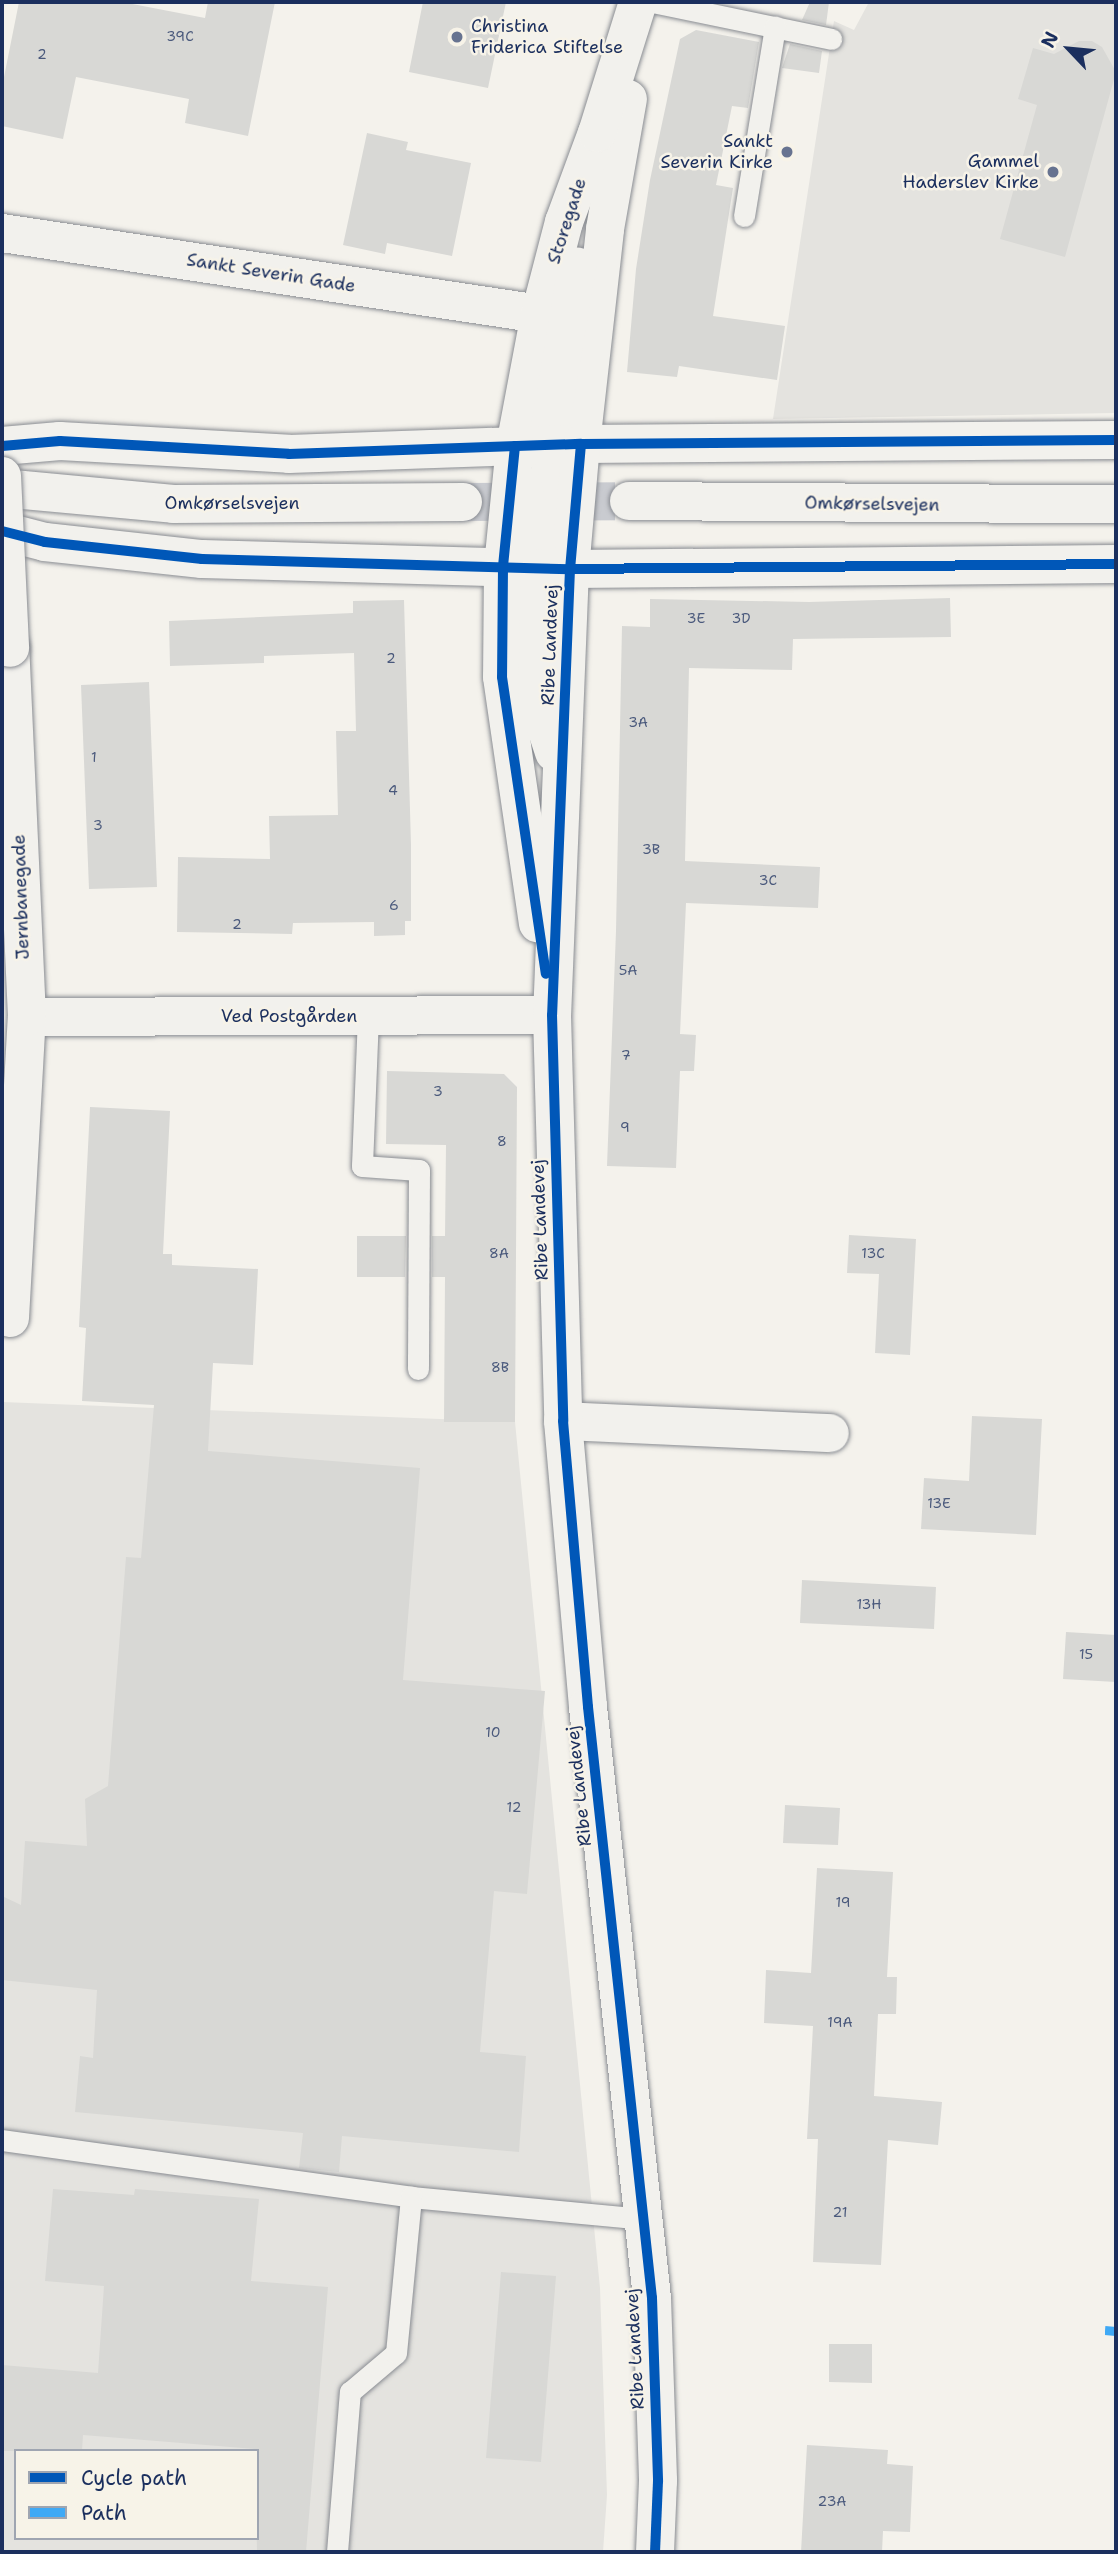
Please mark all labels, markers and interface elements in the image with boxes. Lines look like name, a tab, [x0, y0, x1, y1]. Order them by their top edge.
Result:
north arrow	[1034, 14, 1104, 84]
place label: Christina Friderica Stiftelse	[471, 16, 623, 58]
text: N	[1035, 27, 1064, 52]
house number: 39C	[166, 28, 194, 44]
marker: Christina Friderica Stiftelse	[449, 29, 465, 45]
house number: 2	[37, 46, 47, 62]
place label: Sankt Severin Kirke	[660, 131, 773, 174]
marker: Sankt Severin Kirke	[779, 144, 795, 160]
place label: Gammel Haderslev Kirke	[902, 151, 1039, 194]
marker: Gammel Haderslev Kirke	[1045, 164, 1061, 180]
street label: Storegade	[543, 175, 591, 267]
street label: Sankt Severin Gade	[185, 249, 357, 297]
street label: Omkørselsvejen	[164, 492, 300, 514]
street label: Omkørselsvejen	[804, 492, 940, 516]
street label: Ribe Landevej	[537, 584, 563, 706]
house number: 3E	[687, 610, 705, 626]
house number: 3D	[732, 610, 750, 626]
house number: 2	[386, 650, 396, 666]
house number: 3A	[628, 714, 648, 730]
house number: 1	[91, 749, 97, 765]
house number: 4	[388, 782, 398, 798]
house number: 3	[93, 817, 103, 833]
street label: Jernbanegade	[8, 834, 34, 960]
house number: 3B	[642, 841, 660, 857]
house number: 3C	[759, 872, 777, 888]
house number: 6	[389, 897, 399, 913]
house number: 2	[232, 916, 242, 932]
house number: 5A	[619, 962, 637, 978]
street label: Ved Postgården	[221, 1005, 357, 1027]
house number: 7	[621, 1047, 631, 1063]
house number: 3	[433, 1083, 443, 1099]
house number: 9	[620, 1119, 630, 1135]
house number: 8	[497, 1133, 507, 1149]
street label: Ribe Landevej	[527, 1159, 553, 1281]
house number: 8A	[489, 1245, 509, 1261]
house number: 13C	[861, 1245, 885, 1261]
house number: 8B	[491, 1359, 509, 1375]
house number: 13E	[927, 1495, 951, 1511]
house number: 13H	[856, 1596, 882, 1612]
house number: 15	[1079, 1646, 1093, 1662]
house number: 10	[485, 1724, 501, 1740]
street label: Ribe Landevej	[562, 1725, 596, 1847]
house number: 12	[507, 1799, 521, 1815]
house number: 19	[835, 1894, 851, 1910]
house number: 19A	[827, 2014, 853, 2030]
house number: 21	[833, 2204, 847, 2220]
street label: Ribe Landevej	[621, 2288, 649, 2410]
legend	[14, 2449, 259, 2540]
text: Cycle path	[81, 2464, 187, 2492]
house number: 23A	[818, 2493, 846, 2509]
text: Path	[81, 2499, 127, 2527]

